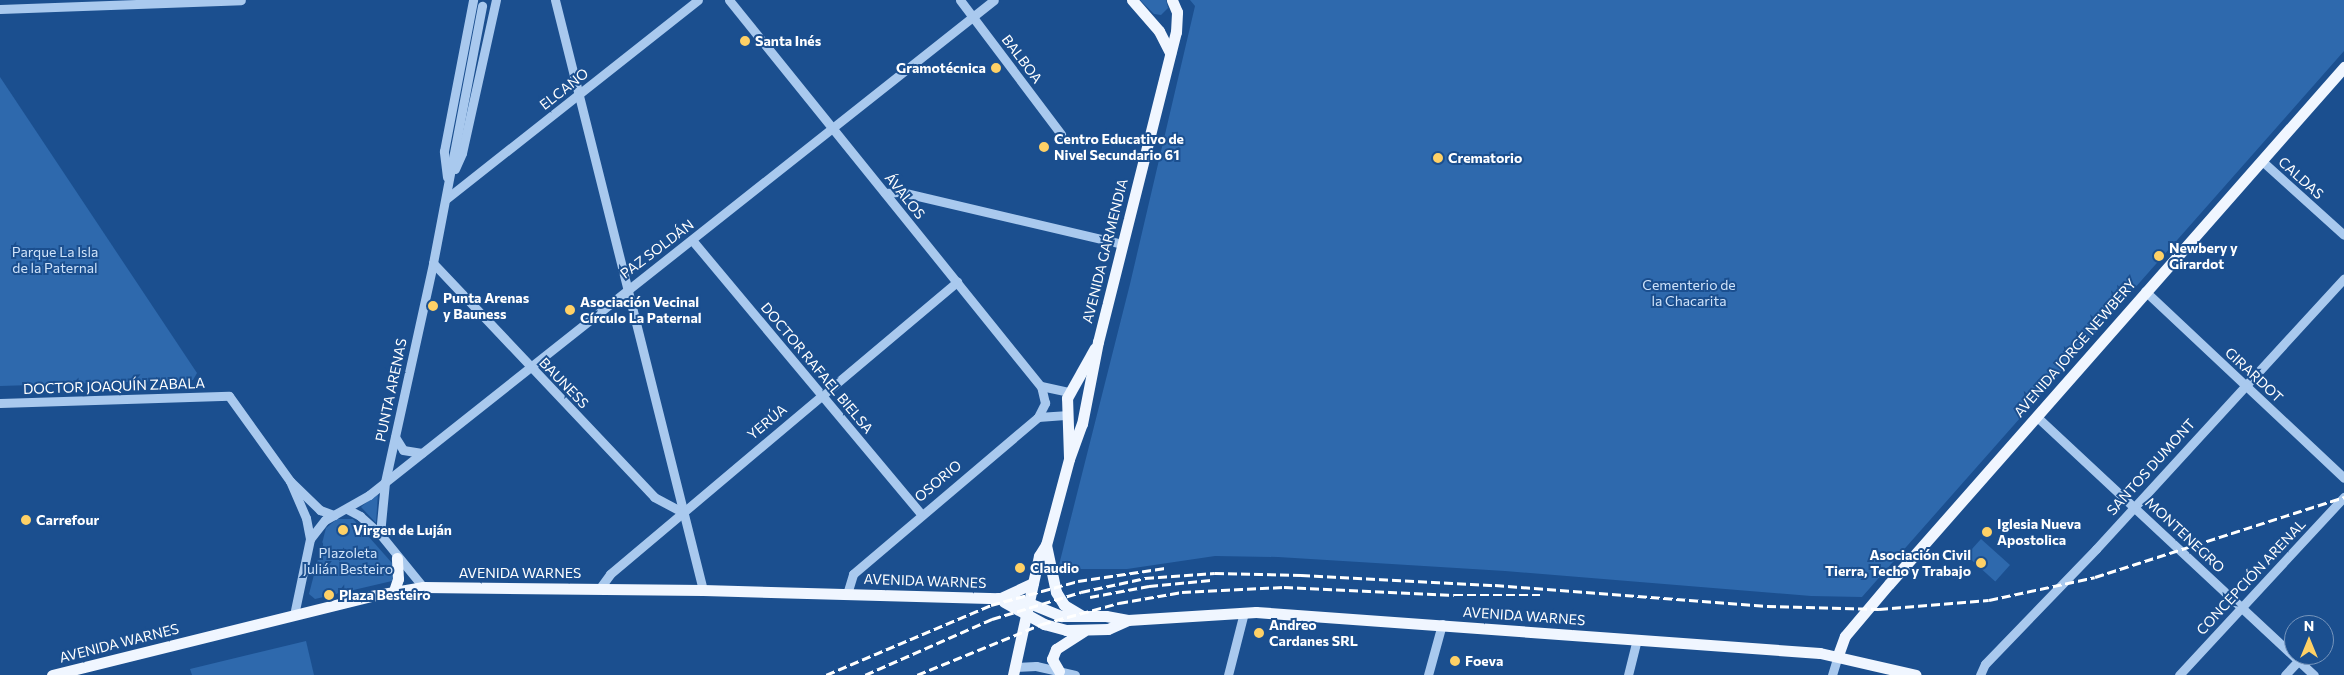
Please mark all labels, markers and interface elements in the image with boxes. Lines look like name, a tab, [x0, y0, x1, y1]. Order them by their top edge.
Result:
street label: BALBOA	[998, 31, 1046, 87]
place label: Santa Inés	[755, 33, 821, 49]
marker: Santa Inés	[739, 35, 751, 47]
place label: Gramotécnica	[896, 60, 986, 76]
marker: Gramotécnica	[990, 62, 1002, 74]
street label: ELCANO	[536, 65, 592, 113]
place label: Centro Educativo de Nivel Secundario 61	[1054, 131, 1184, 164]
marker: Centro Educativo de Nivel Secundario 61	[1038, 141, 1050, 153]
place label: Crematorio	[1448, 150, 1522, 166]
marker: Crematorio	[1432, 152, 1444, 164]
street label: CALDAS	[2275, 153, 2327, 203]
street label: ÁVALOS	[881, 170, 929, 222]
street label: AVENIDA GARMENDIA	[1079, 177, 1131, 325]
street label: PAZ SOLDÁN	[617, 216, 697, 282]
place label: Newbery y Girardot	[2169, 240, 2238, 272]
park label: Parque La Isla de la Paternal	[12, 244, 98, 276]
marker: Newbery y Girardot	[2153, 250, 2165, 262]
street label: AVENIDA JORGE NEWBERY	[2010, 275, 2140, 421]
park label: Cementerio de la Chacarita	[1642, 277, 1736, 310]
place label: Punta Arenas y Bauness	[443, 290, 529, 322]
place label: Asociación Vecinal Círculo La Paternal	[580, 294, 702, 326]
street label: DOCTOR RAFAEL BIELSA	[757, 299, 877, 437]
marker: Punta Arenas y Bauness	[427, 300, 439, 312]
marker: Asociación Vecinal Círculo La Paternal	[564, 304, 576, 316]
street label: PUNTA ARENAS	[372, 337, 410, 443]
street label: GIRARDOT	[2222, 344, 2286, 406]
street label: BAUNESS	[536, 354, 592, 412]
street label: DOCTOR JOAQUÍN ZABALA	[23, 374, 205, 398]
street label: YERÚA	[744, 401, 790, 443]
street label: SANTOS DUMONT	[2103, 415, 2199, 519]
street label: OSORIO	[911, 457, 965, 505]
street label: MONTENEGRO	[2142, 494, 2228, 576]
place label: Carrefour	[36, 512, 99, 528]
marker: Carrefour	[20, 514, 32, 526]
place label: Iglesia Nueva Apostolica	[1997, 516, 2081, 548]
street label: CONCEPCIÓN ARENAL	[2193, 516, 2309, 638]
place label: Virgen de Luján	[353, 522, 452, 538]
marker: Virgen de Luján	[337, 524, 349, 536]
marker: Iglesia Nueva Apostolica	[1981, 526, 1993, 538]
park label: Plazoleta Julián Besteiro	[303, 545, 393, 578]
place label: Asociación Civil Tierra, Techo y Trabajo	[1825, 547, 1971, 580]
marker: Asociación Civil Tierra, Techo y Trabajo	[1975, 557, 1987, 569]
place label: Claudio	[1030, 560, 1079, 576]
marker: Claudio	[1014, 562, 1026, 574]
street label: AVENIDA WARNES	[459, 565, 581, 581]
street label: AVENIDA WARNES	[863, 570, 987, 592]
place label: Plaza Besteiro	[339, 587, 431, 603]
marker: Plaza Besteiro	[323, 589, 335, 601]
street label: AVENIDA WARNES	[1462, 603, 1586, 629]
north arrow	[2284, 615, 2334, 665]
place label: Andreo Cardanes SRL	[1269, 617, 1358, 650]
street label: AVENIDA WARNES	[57, 620, 181, 666]
marker: Andreo Cardanes SRL	[1253, 627, 1265, 639]
place label: Foeva	[1465, 653, 1503, 669]
marker: Foeva	[1449, 655, 1461, 667]

